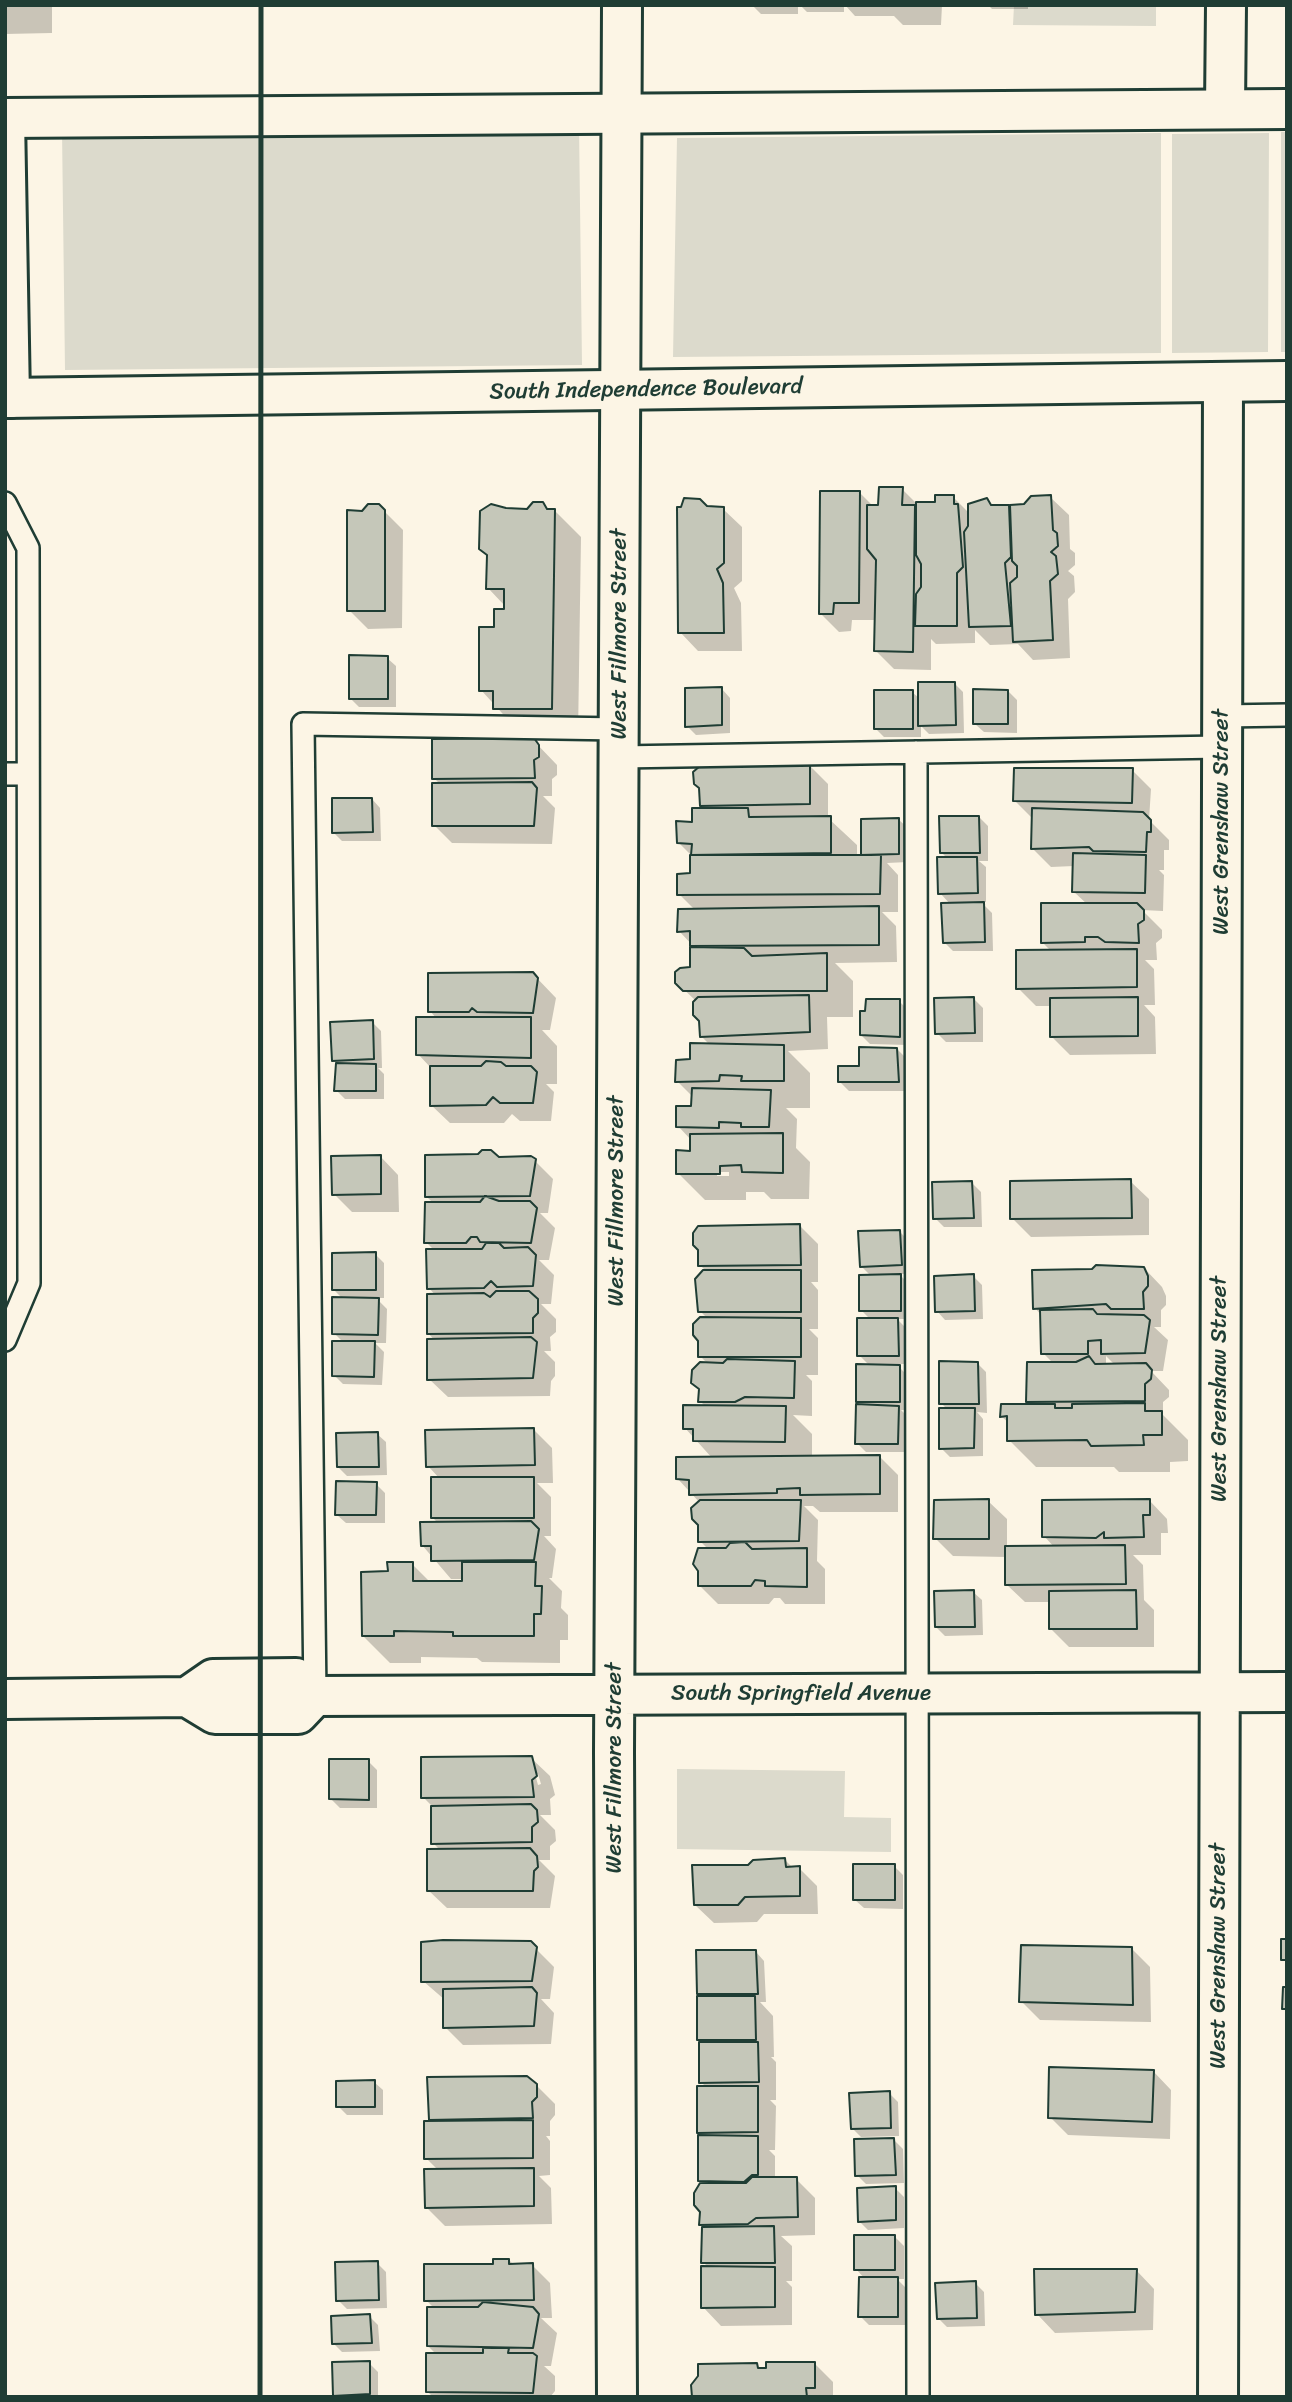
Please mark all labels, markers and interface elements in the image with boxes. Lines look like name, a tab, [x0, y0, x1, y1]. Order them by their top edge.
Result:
street label: South Independence Boulevard	[489, 373, 803, 407]
street label: West Fillmore Street	[606, 529, 634, 739]
street label: West Grenshaw Street	[1208, 709, 1236, 935]
street label: West Fillmore Street	[603, 1096, 631, 1306]
street label: West Grenshaw Street	[1206, 1276, 1234, 1502]
street label: West Fillmore Street	[601, 1663, 629, 1873]
street label: South Springfield Avenue	[671, 1680, 931, 1708]
street label: West Grenshaw Street	[1205, 1843, 1233, 2069]

